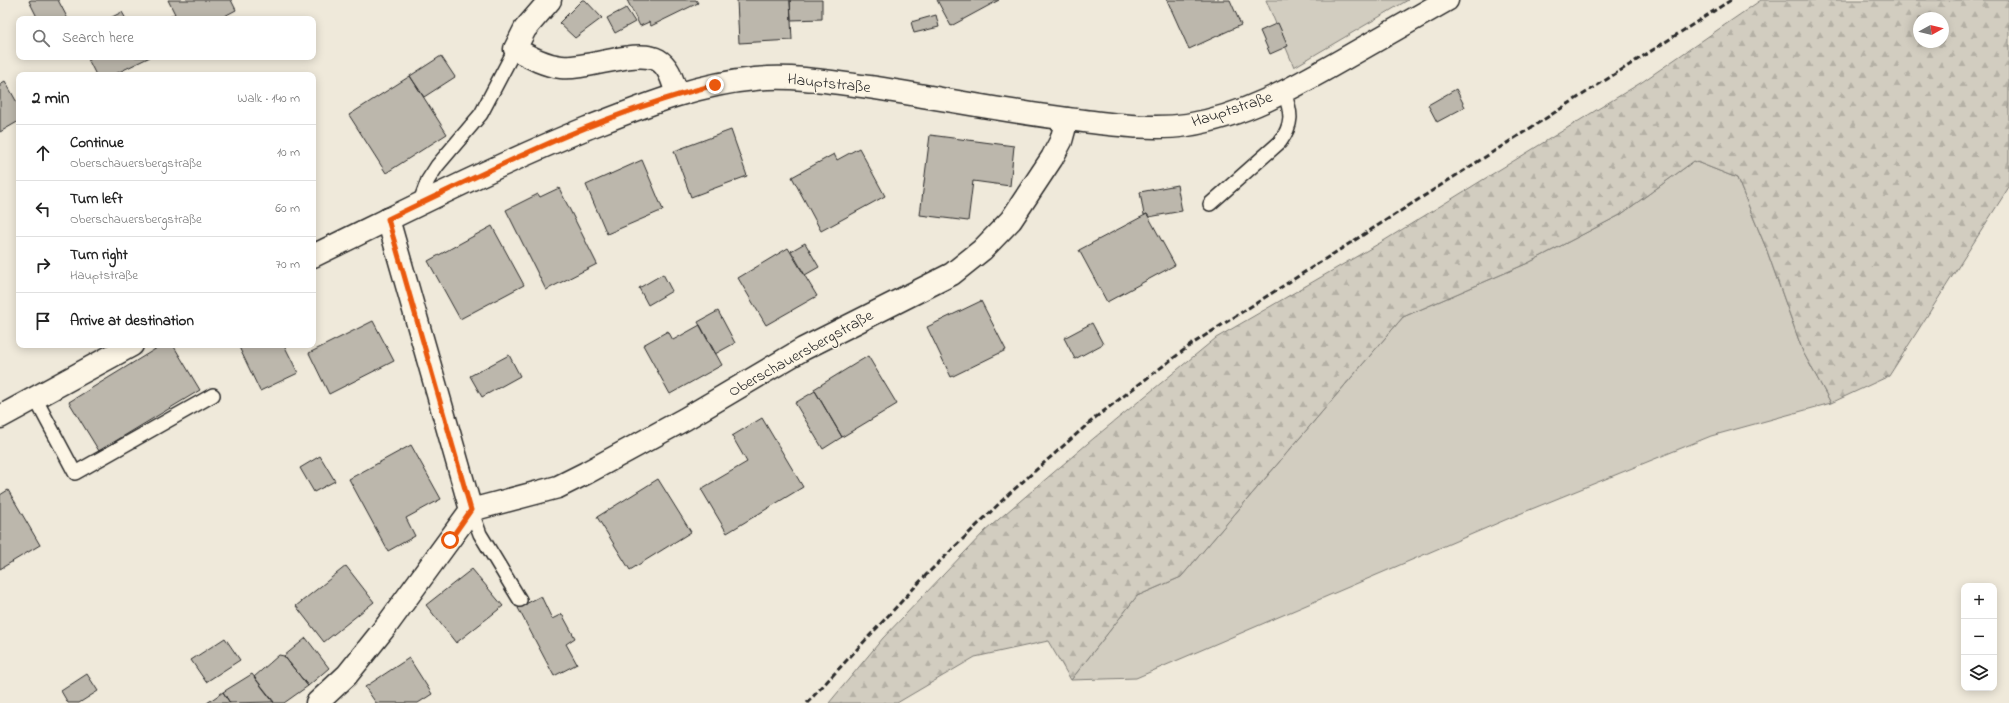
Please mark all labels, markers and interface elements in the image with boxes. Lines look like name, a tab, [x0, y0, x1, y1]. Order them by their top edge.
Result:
north arrow	[1913, 12, 1949, 48]
search box	[16, 16, 316, 60]
icon: search	[30, 27, 52, 49]
text: Search here	[62, 27, 134, 49]
street label: Hauptstraße	[786, 68, 873, 100]
route end	[706, 76, 724, 94]
street label: Hauptstraße	[1188, 85, 1276, 134]
text: 2 min	[32, 86, 69, 111]
text: Walk · 140 m	[237, 89, 300, 108]
text: Continue	[70, 132, 124, 154]
icon: ahead	[32, 142, 54, 164]
text: 10 m	[277, 143, 300, 162]
text: Oberschauersbergstraße	[70, 154, 202, 173]
text: Turn left	[70, 188, 123, 210]
icon: left	[32, 198, 54, 220]
text: 60 m	[275, 199, 300, 218]
text: Oberschauersbergstraße	[70, 210, 202, 229]
text: Turn right	[70, 244, 128, 266]
icon: right	[32, 254, 54, 276]
text: 70 m	[276, 255, 300, 274]
text: Hauptstraße	[70, 266, 138, 285]
street label: Oberschauersbergstraße	[724, 304, 879, 404]
icon: arrive	[32, 310, 54, 332]
text: Arrive at destination	[70, 310, 194, 332]
route start	[441, 531, 459, 549]
map controls	[1961, 583, 1997, 691]
button: +	[1961, 583, 1997, 619]
button: −	[1961, 619, 1997, 655]
button: layers	[1961, 655, 1997, 691]

